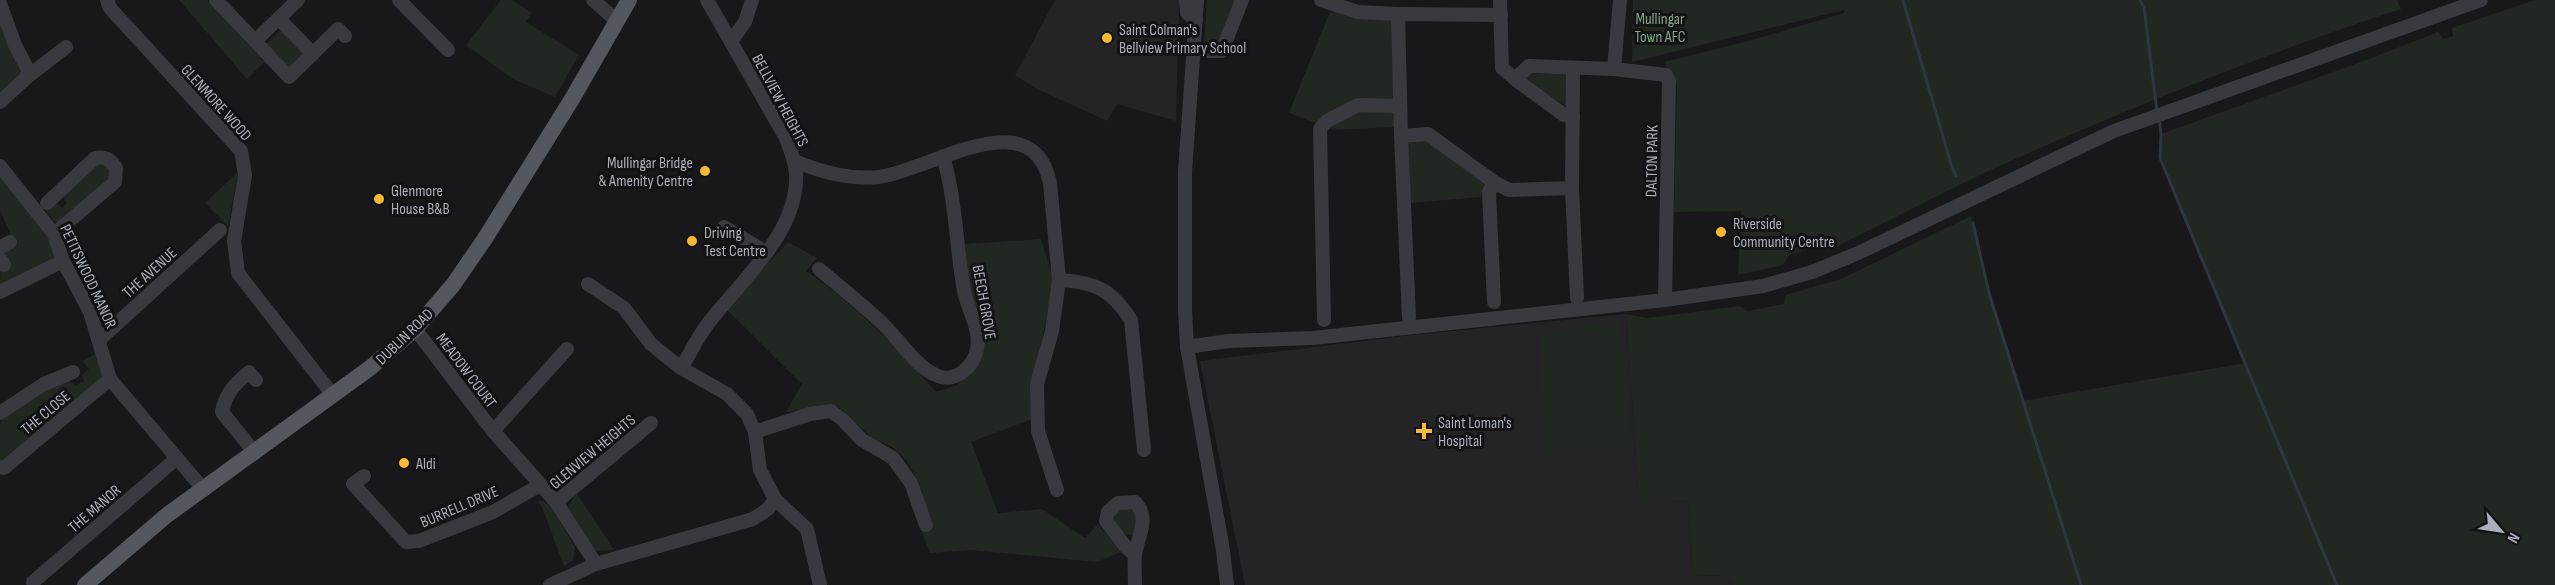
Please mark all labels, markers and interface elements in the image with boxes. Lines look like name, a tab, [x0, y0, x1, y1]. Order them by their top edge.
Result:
park label: Mullingar Town AFC	[1634, 10, 1686, 47]
place label: Saint Colman's Bellview Primary School	[1119, 21, 1246, 58]
marker: Saint Colman's Bellview Primary School	[1100, 31, 1114, 45]
street label: BELLVIEW HEIGHTS	[747, 51, 812, 150]
street label: GLENMORE WOOD	[177, 61, 255, 145]
street label: DALTON PARK	[1642, 124, 1663, 197]
place label: Mullingar Bridge & Amenity Centre	[598, 154, 693, 191]
marker: Mullingar Bridge & Amenity Centre	[698, 164, 712, 178]
place label: Glenmore House B&B	[391, 182, 450, 219]
marker: Glenmore House B&B	[372, 192, 386, 206]
place label: Riverside Community Centre	[1733, 215, 1835, 252]
street label: PETITSWOOD MANOR	[55, 222, 120, 332]
place label: Driving Test Centre	[704, 224, 766, 261]
marker: Riverside Community Centre	[1714, 225, 1728, 239]
marker: Driving Test Centre	[685, 234, 699, 248]
street label: THE AVENUE	[119, 244, 181, 302]
street label: BEECH GROVE	[968, 263, 999, 341]
street label: DUBLIN ROAD	[372, 305, 438, 369]
street label: MEADOW COURT	[432, 330, 500, 412]
street label: THE CLOSE	[17, 387, 74, 439]
street label: GLENVIEW HEIGHTS	[546, 411, 640, 493]
place label: Saint Loman's Hospital	[1438, 414, 1512, 451]
marker: Saint Loman's Hospital	[1415, 422, 1433, 440]
place label: Aldi	[415, 455, 436, 474]
marker: Aldi	[397, 456, 411, 470]
street label: THE MANOR	[65, 481, 125, 537]
street label: BURRELL DRIVE	[418, 482, 502, 532]
north arrow	[2471, 501, 2531, 561]
text: N	[2502, 529, 2523, 546]

